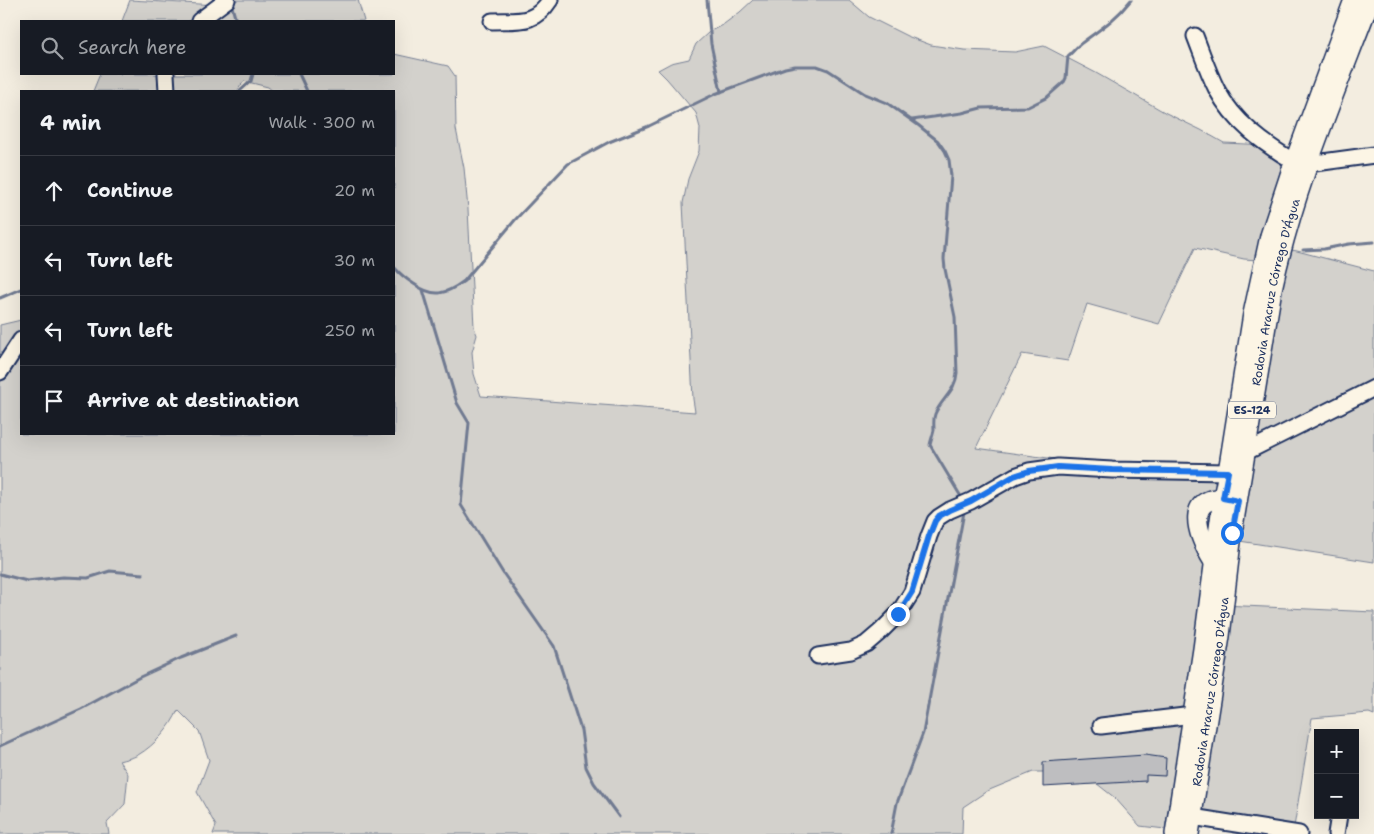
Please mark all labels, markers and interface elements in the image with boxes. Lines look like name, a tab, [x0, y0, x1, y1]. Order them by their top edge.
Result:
search box	[20, 20, 395, 75]
icon: search	[38, 34, 66, 62]
text: Search here	[78, 35, 187, 60]
text: 4 min	[40, 109, 101, 137]
text: Walk · 300 m	[268, 112, 375, 133]
icon: ahead	[40, 177, 68, 205]
text: Continue	[87, 178, 173, 203]
text: 20 m	[334, 180, 375, 201]
street label: Rodovia Aracruz Córrego D'Água	[1248, 196, 1304, 387]
icon: left	[40, 247, 68, 275]
text: Turn left	[87, 248, 173, 273]
text: 30 m	[334, 250, 375, 271]
icon: left	[40, 317, 68, 345]
text: Turn left	[87, 318, 173, 343]
text: 250 m	[324, 320, 375, 341]
icon: arrive	[40, 387, 68, 415]
text: Arrive at destination	[87, 388, 299, 413]
road number: ES-124	[1228, 402, 1276, 418]
route start	[1221, 522, 1244, 545]
street label: Rodovia Aracruz Córrego D'Água	[1189, 596, 1233, 787]
route end	[887, 603, 910, 626]
map controls	[1314, 729, 1359, 819]
button: +	[1314, 729, 1359, 774]
button: −	[1314, 774, 1359, 819]

